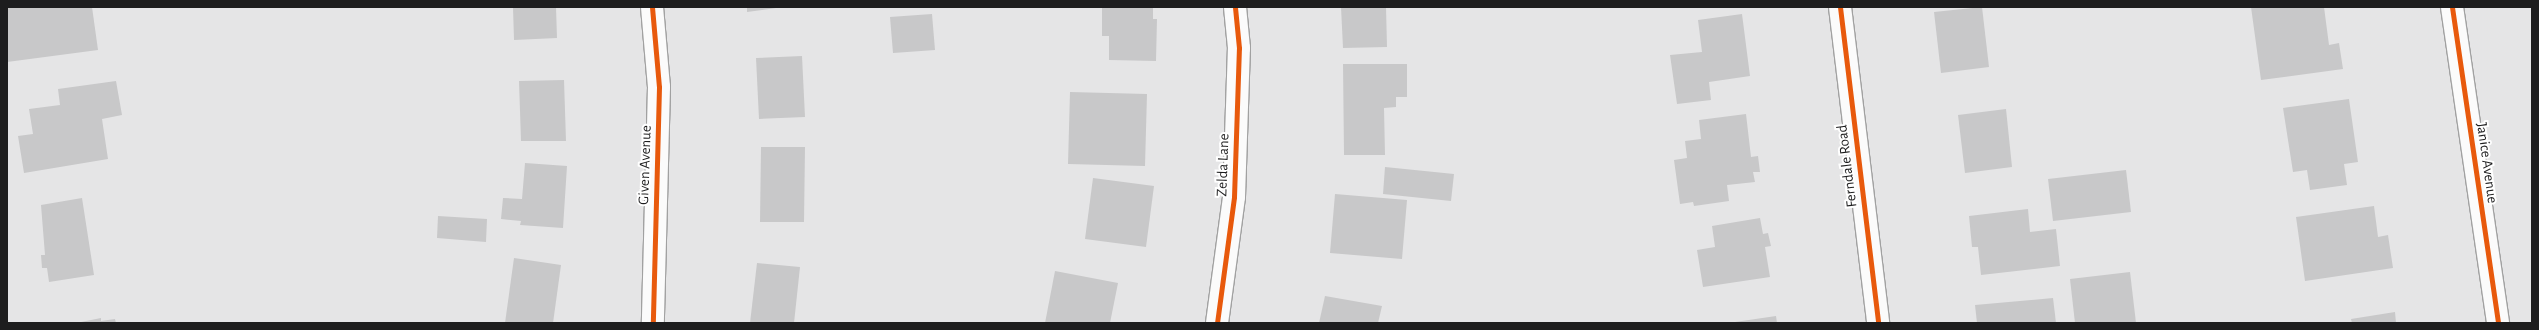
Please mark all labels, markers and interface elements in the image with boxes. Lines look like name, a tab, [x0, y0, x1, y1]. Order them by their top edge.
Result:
street label: Janice Avenue	[2472, 121, 2502, 205]
street label: Ferndale Road	[1833, 124, 1861, 208]
street label: Given Avenue	[635, 125, 655, 205]
street label: Zelda Lane	[1213, 133, 1233, 197]

